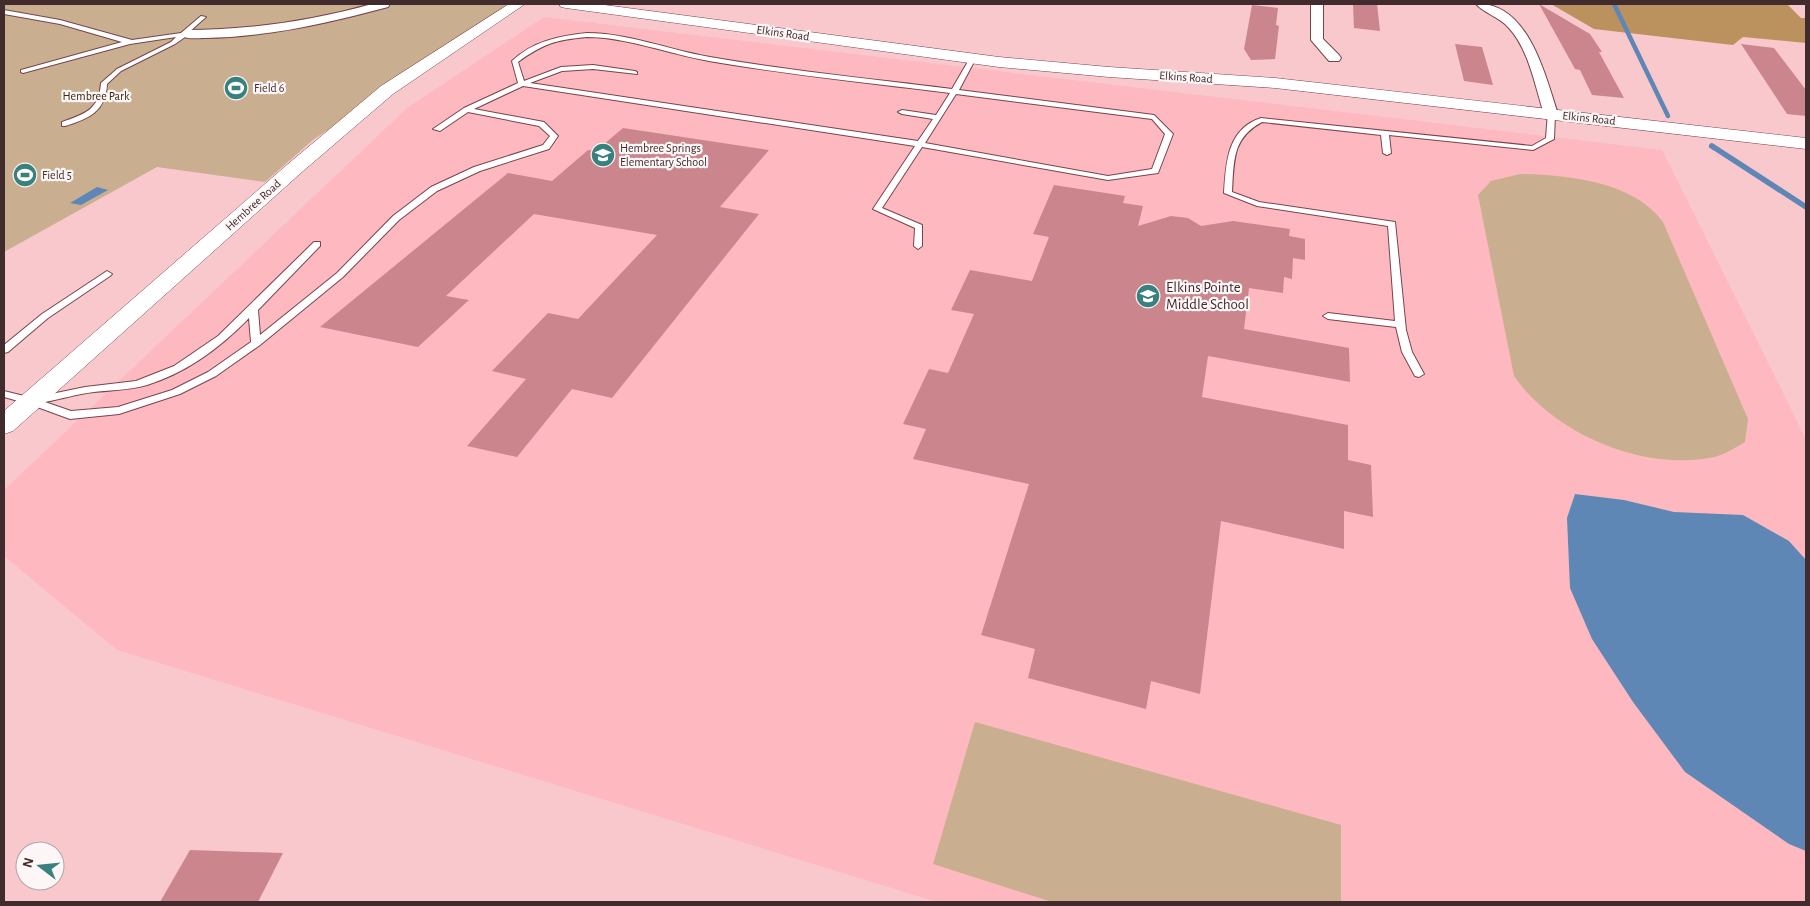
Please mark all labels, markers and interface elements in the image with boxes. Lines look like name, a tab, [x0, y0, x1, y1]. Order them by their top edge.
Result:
street label: Elkins Road	[756, 23, 810, 43]
street label: Elkins Road	[1159, 69, 1213, 85]
sports icon: Field 6	[223, 75, 249, 101]
place label: Field 6	[254, 82, 285, 94]
park label: Hembree Park	[63, 90, 130, 102]
street label: Elkins Road	[1562, 109, 1616, 127]
school or university icon: Hembree Springs Elementary School	[590, 142, 616, 168]
place label: Hembree Springs Elementary School	[620, 142, 707, 169]
sports icon: Field 5	[12, 162, 38, 188]
place label: Field 5	[42, 169, 72, 181]
street label: Hembree Road	[223, 177, 283, 233]
place label: Elkins Pointe Middle School	[1166, 280, 1249, 312]
school or university icon: Elkins Pointe Middle School	[1135, 283, 1161, 309]
north arrow	[15, 841, 65, 891]
text: N	[20, 856, 37, 869]

